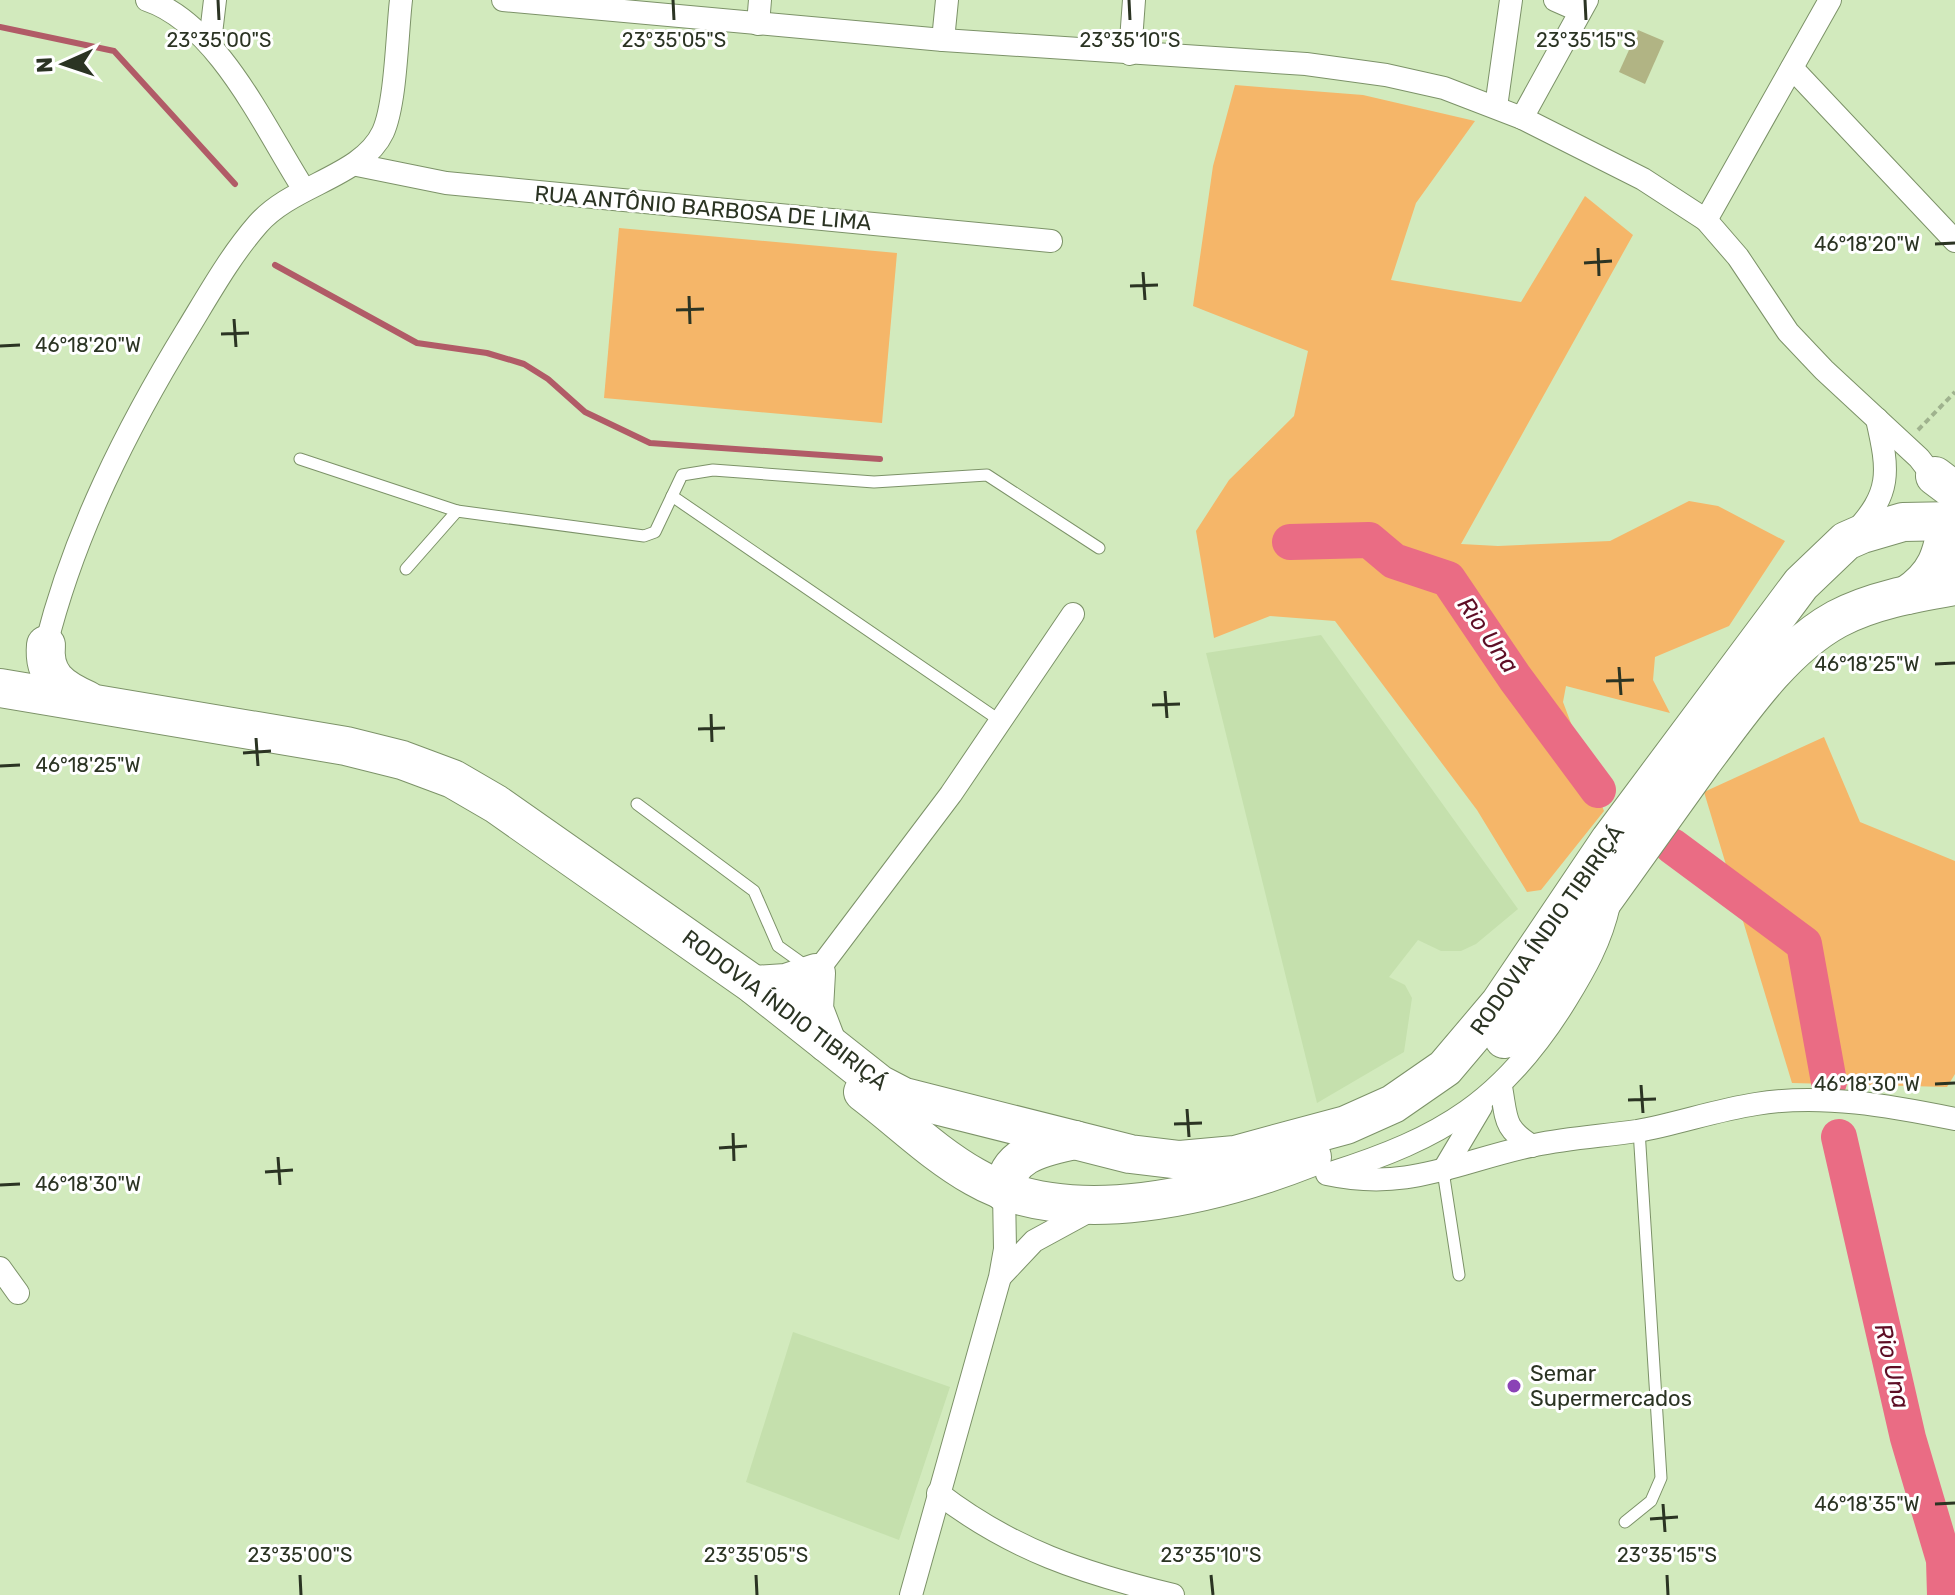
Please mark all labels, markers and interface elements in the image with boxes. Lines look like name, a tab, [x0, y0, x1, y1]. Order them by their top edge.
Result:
north arrow	[24, 24, 104, 104]
text: 23°35'00"S	[166, 28, 272, 52]
text: 23°35'05"S	[622, 28, 726, 52]
text: 23°35'10"S	[1080, 28, 1180, 52]
text: 23°35'15"S	[1536, 28, 1636, 52]
text: N	[31, 56, 58, 74]
street label: RUA ANTÔNIO BARBOSA DE LIMA	[533, 180, 873, 236]
text: 46°18'20"W	[1814, 232, 1920, 256]
text: 46°18'20"W	[35, 333, 141, 357]
water label: Rio Una	[1452, 591, 1524, 679]
text: 46°18'25"W	[1815, 652, 1920, 676]
text: 46°18'25"W	[36, 753, 141, 777]
street label: RODOVIA ÍNDIO TIBIRIÇÁ	[1464, 820, 1630, 1040]
street label: RODOVIA ÍNDIO TIBIRIÇÁ	[677, 924, 893, 1096]
text: 46°18'30"W	[1814, 1072, 1920, 1096]
text: 46°18'30"W	[35, 1172, 141, 1196]
water label: Rio Una	[1869, 1321, 1915, 1411]
place label: Semar Supermercados	[1530, 1360, 1692, 1412]
marker: Semar Supermercados	[1505, 1377, 1523, 1395]
text: 46°18'35"W	[1814, 1492, 1920, 1516]
text: 23°35'00"S	[247, 1543, 353, 1567]
text: 23°35'05"S	[704, 1543, 808, 1567]
text: 23°35'10"S	[1161, 1543, 1261, 1567]
text: 23°35'15"S	[1617, 1543, 1717, 1567]

